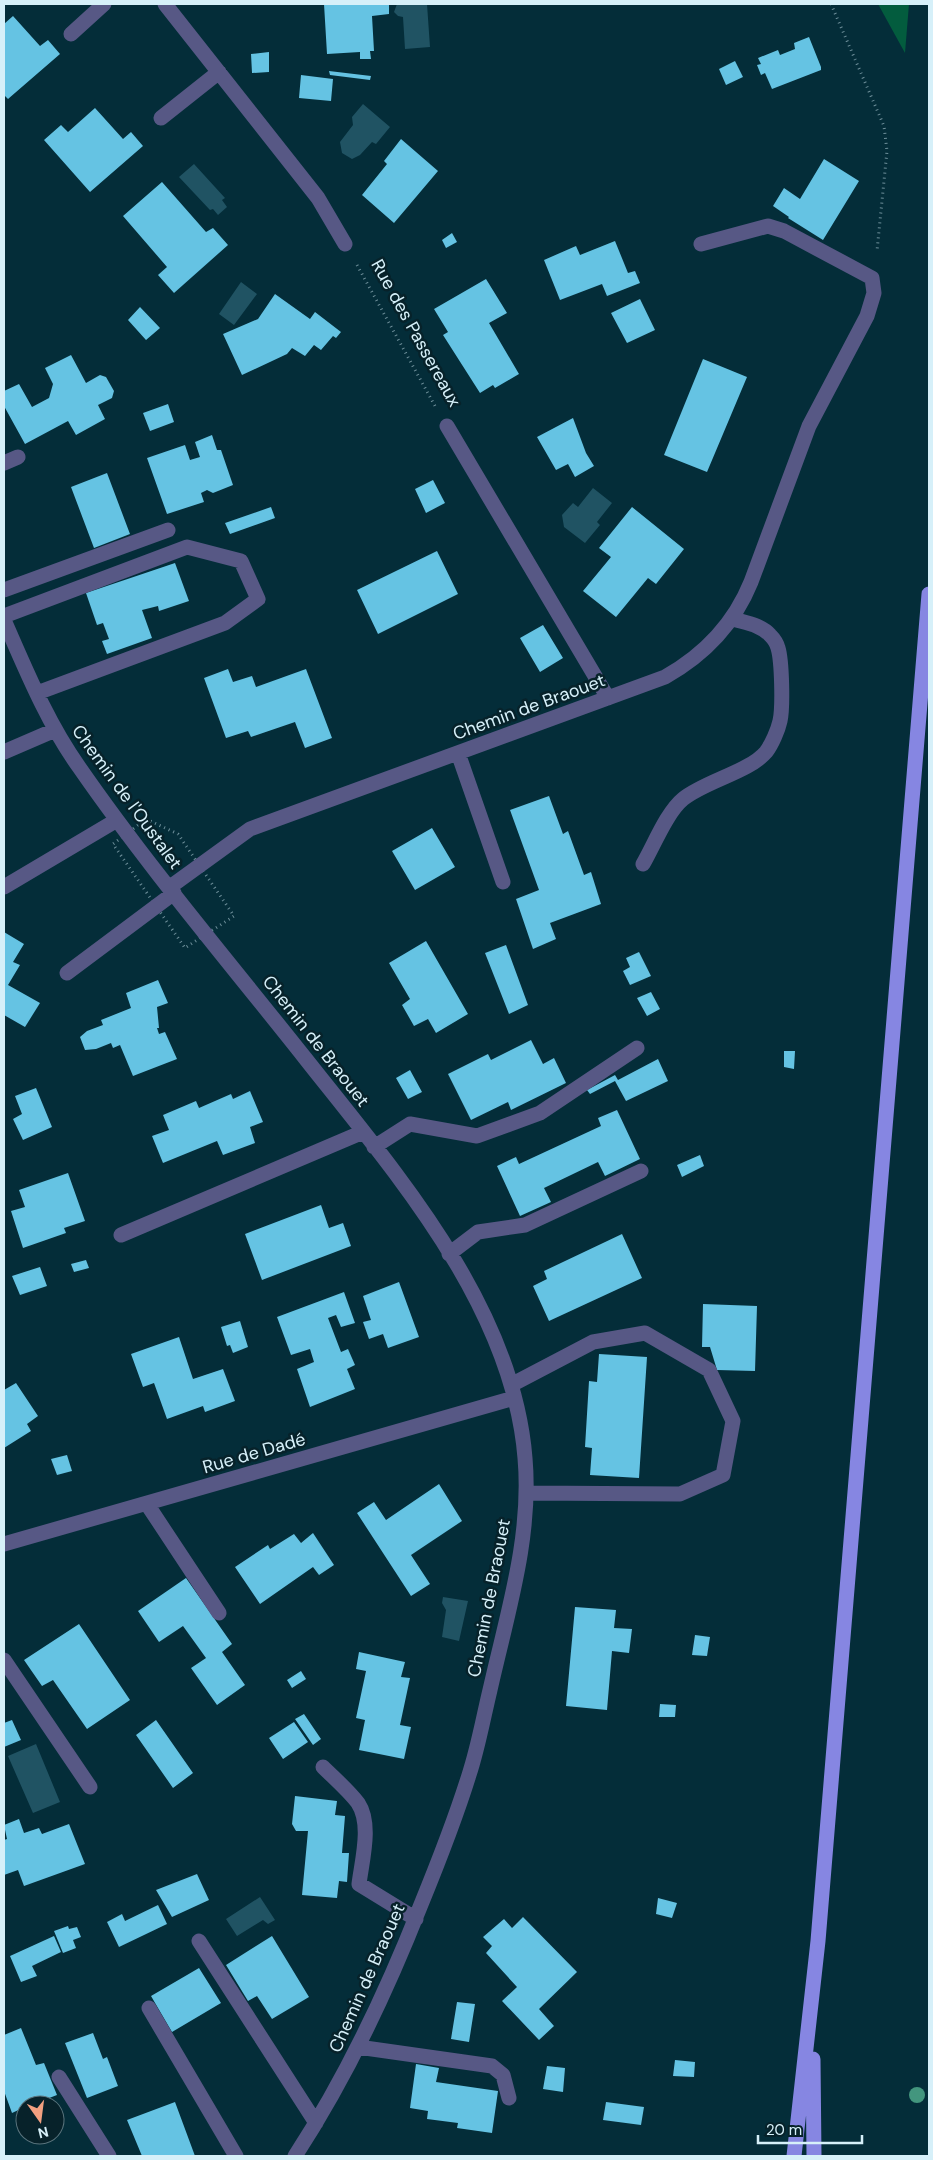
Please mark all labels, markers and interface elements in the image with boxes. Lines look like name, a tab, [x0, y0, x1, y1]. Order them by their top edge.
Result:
street label: Rue des Passereaux	[365, 255, 467, 411]
street label: Chemin de Braouet	[449, 668, 609, 746]
street label: Chemin de l'Oustalet	[66, 720, 188, 874]
street label: Chemin de Braouet	[257, 970, 375, 1112]
street label: Rue de Dadé	[200, 1427, 308, 1479]
street label: Chemin de Braouet	[462, 1517, 516, 1679]
street label: Chemin de Braouet	[323, 1900, 411, 2056]
north arrow	[15, 2095, 65, 2145]
scale bar	[758, 2112, 862, 2144]
text: 20 m	[766, 2120, 802, 2140]
text: N	[36, 2123, 50, 2143]

